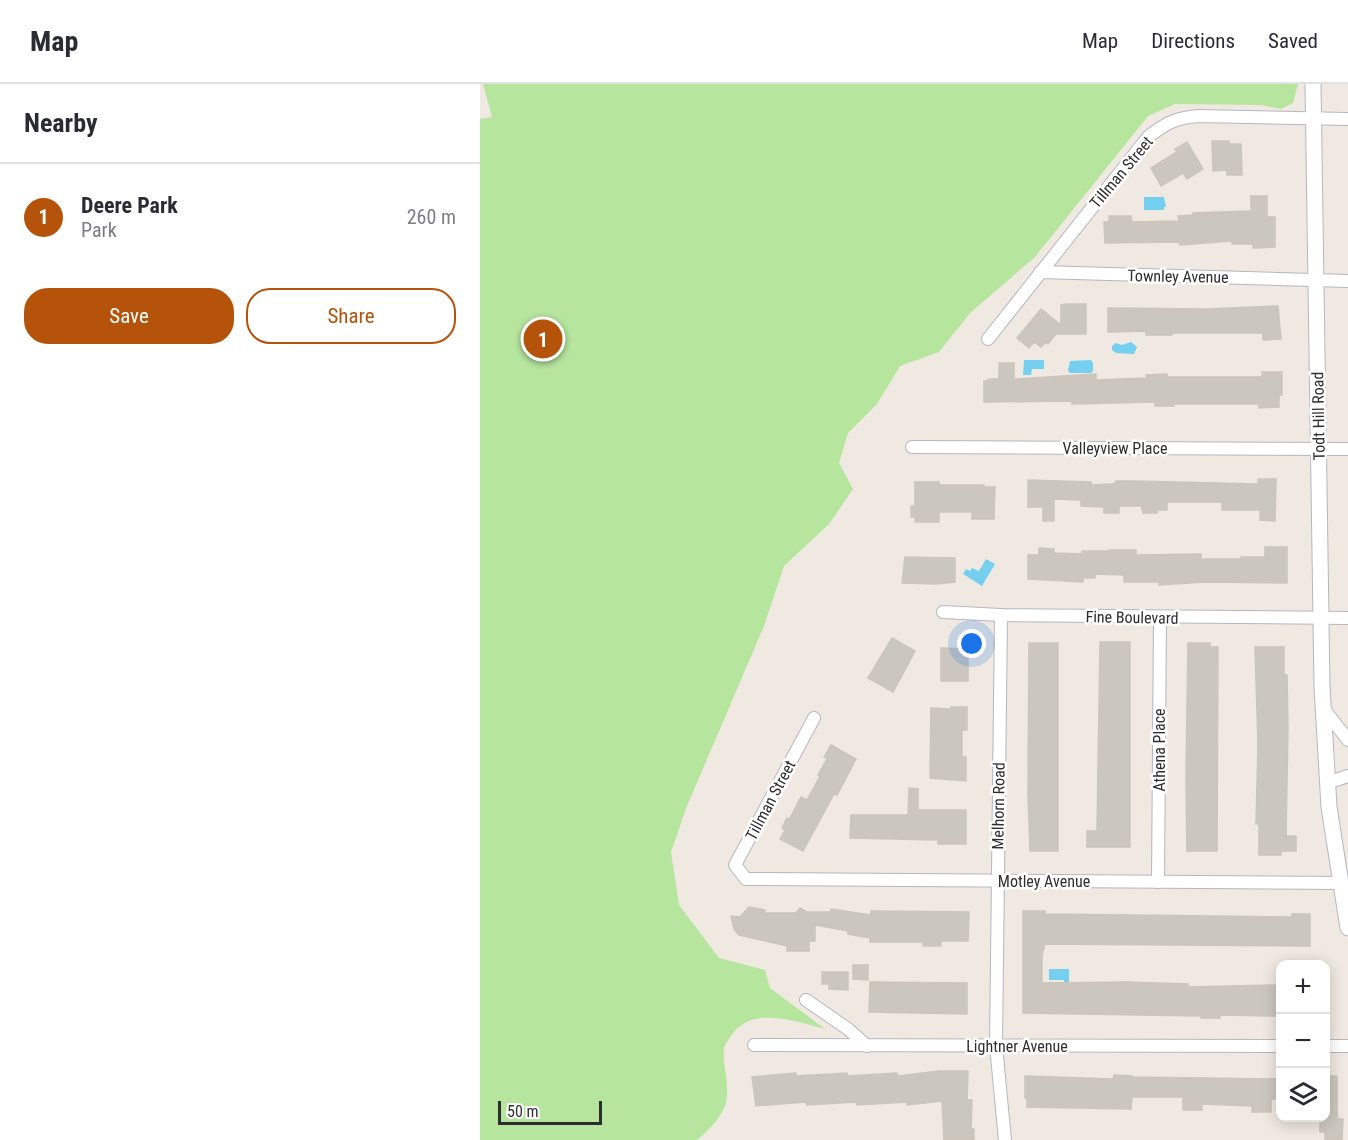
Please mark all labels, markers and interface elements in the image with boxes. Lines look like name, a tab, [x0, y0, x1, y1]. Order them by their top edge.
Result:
text: Map	[30, 25, 78, 58]
text: Map	[1082, 29, 1118, 53]
text: Directions	[1151, 29, 1235, 53]
text: Saved	[1268, 29, 1318, 53]
text: Nearby	[24, 108, 98, 138]
street label: Tillman Street	[1086, 132, 1157, 212]
text: Deere Park	[81, 193, 178, 218]
text: 1	[38, 205, 49, 229]
text: 260 m	[407, 205, 456, 229]
text: Park	[81, 218, 117, 242]
street label: Townley Avenue	[1127, 266, 1229, 287]
button: Save	[24, 288, 234, 344]
button: Share	[246, 288, 456, 344]
pin: 1	[524, 316, 562, 362]
street label: Todt Hill Road	[1308, 371, 1329, 460]
street label: Valleyview Place	[1063, 439, 1167, 458]
street label: Fine Boulevard	[1085, 607, 1179, 628]
your location	[957, 629, 986, 658]
street label: Athena Place	[1150, 708, 1169, 792]
street label: Tillman Street	[741, 757, 800, 844]
street label: Melhorn Road	[988, 762, 1009, 850]
street label: Motley Avenue	[998, 872, 1090, 891]
map controls	[1276, 960, 1330, 1122]
button: +	[1276, 960, 1330, 1014]
button: −	[1276, 1014, 1330, 1068]
street label: Lightner Avenue	[966, 1037, 1068, 1056]
button: layers	[1276, 1068, 1330, 1122]
scale bar	[498, 1098, 602, 1126]
text: 50 m	[507, 1102, 539, 1121]

